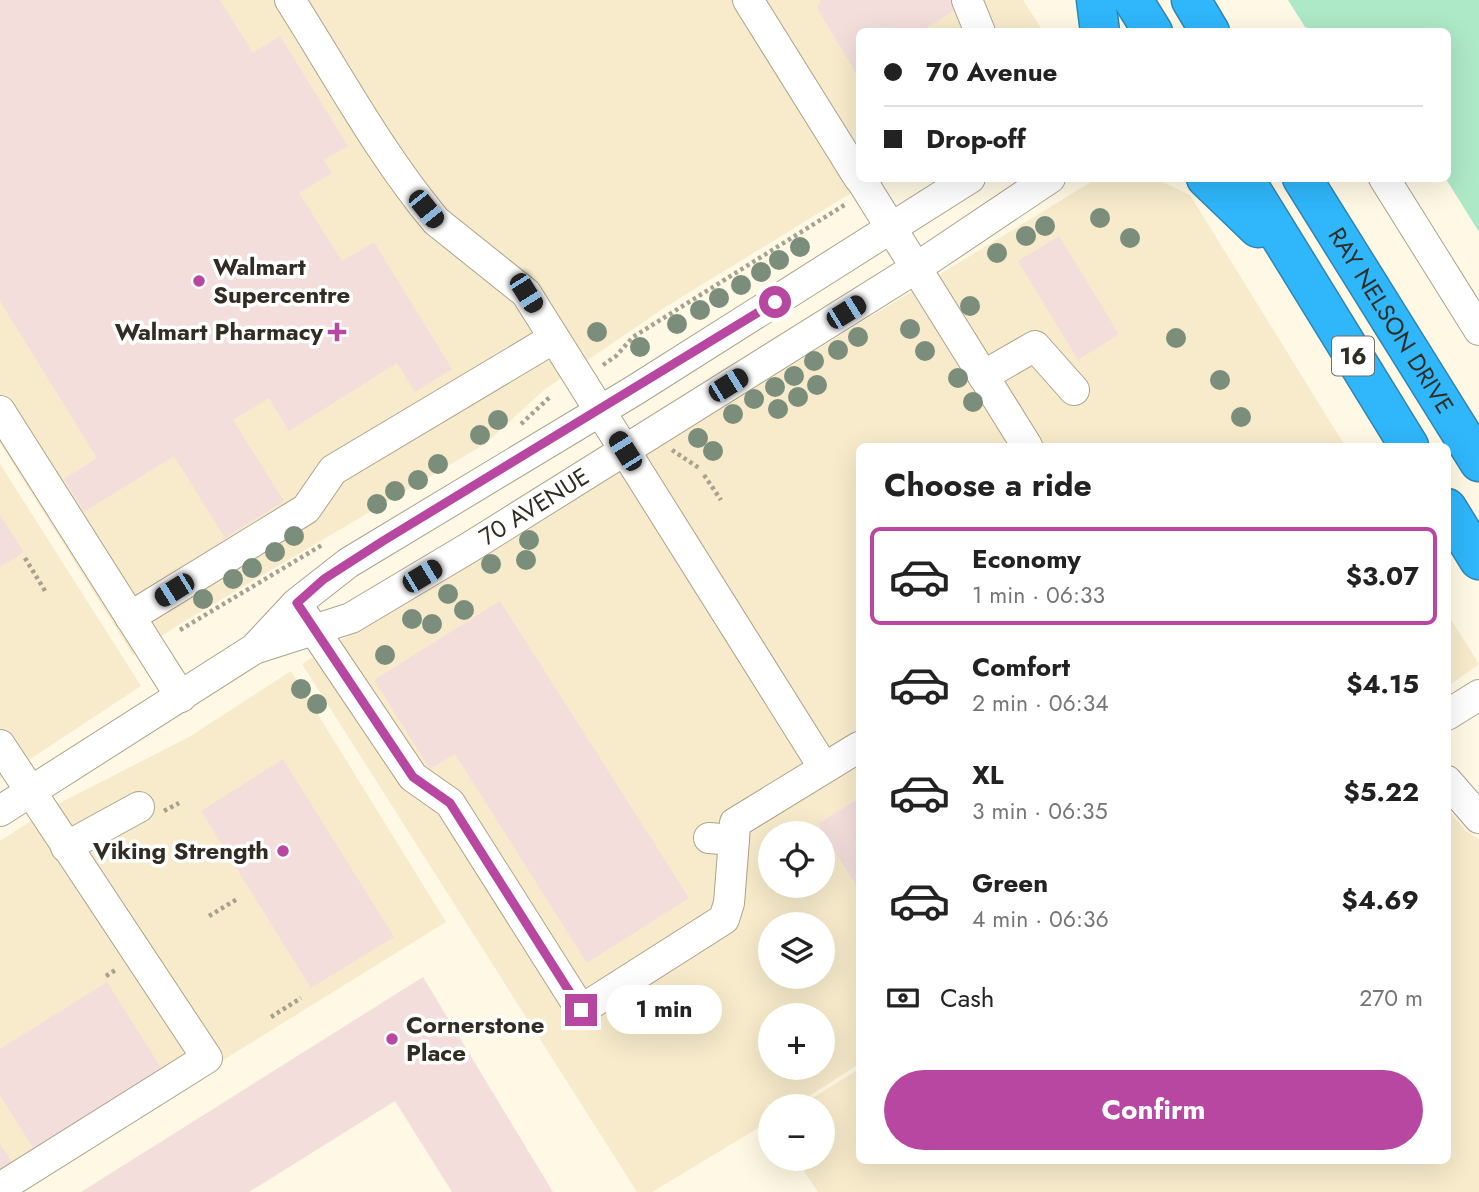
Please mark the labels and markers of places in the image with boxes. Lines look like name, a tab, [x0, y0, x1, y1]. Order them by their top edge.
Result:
place label: Walmart Supercentre	[213, 249, 350, 312]
marker: Walmart Supercentre	[191, 273, 207, 289]
place label: Walmart Pharmacy	[115, 314, 323, 349]
marker: Walmart Pharmacy	[329, 324, 345, 340]
place label: Viking Strength	[92, 833, 269, 868]
marker: Viking Strength	[275, 843, 291, 859]
place label: Cornerstone Place	[406, 1007, 545, 1070]
marker: Cornerstone Place	[384, 1031, 400, 1047]

